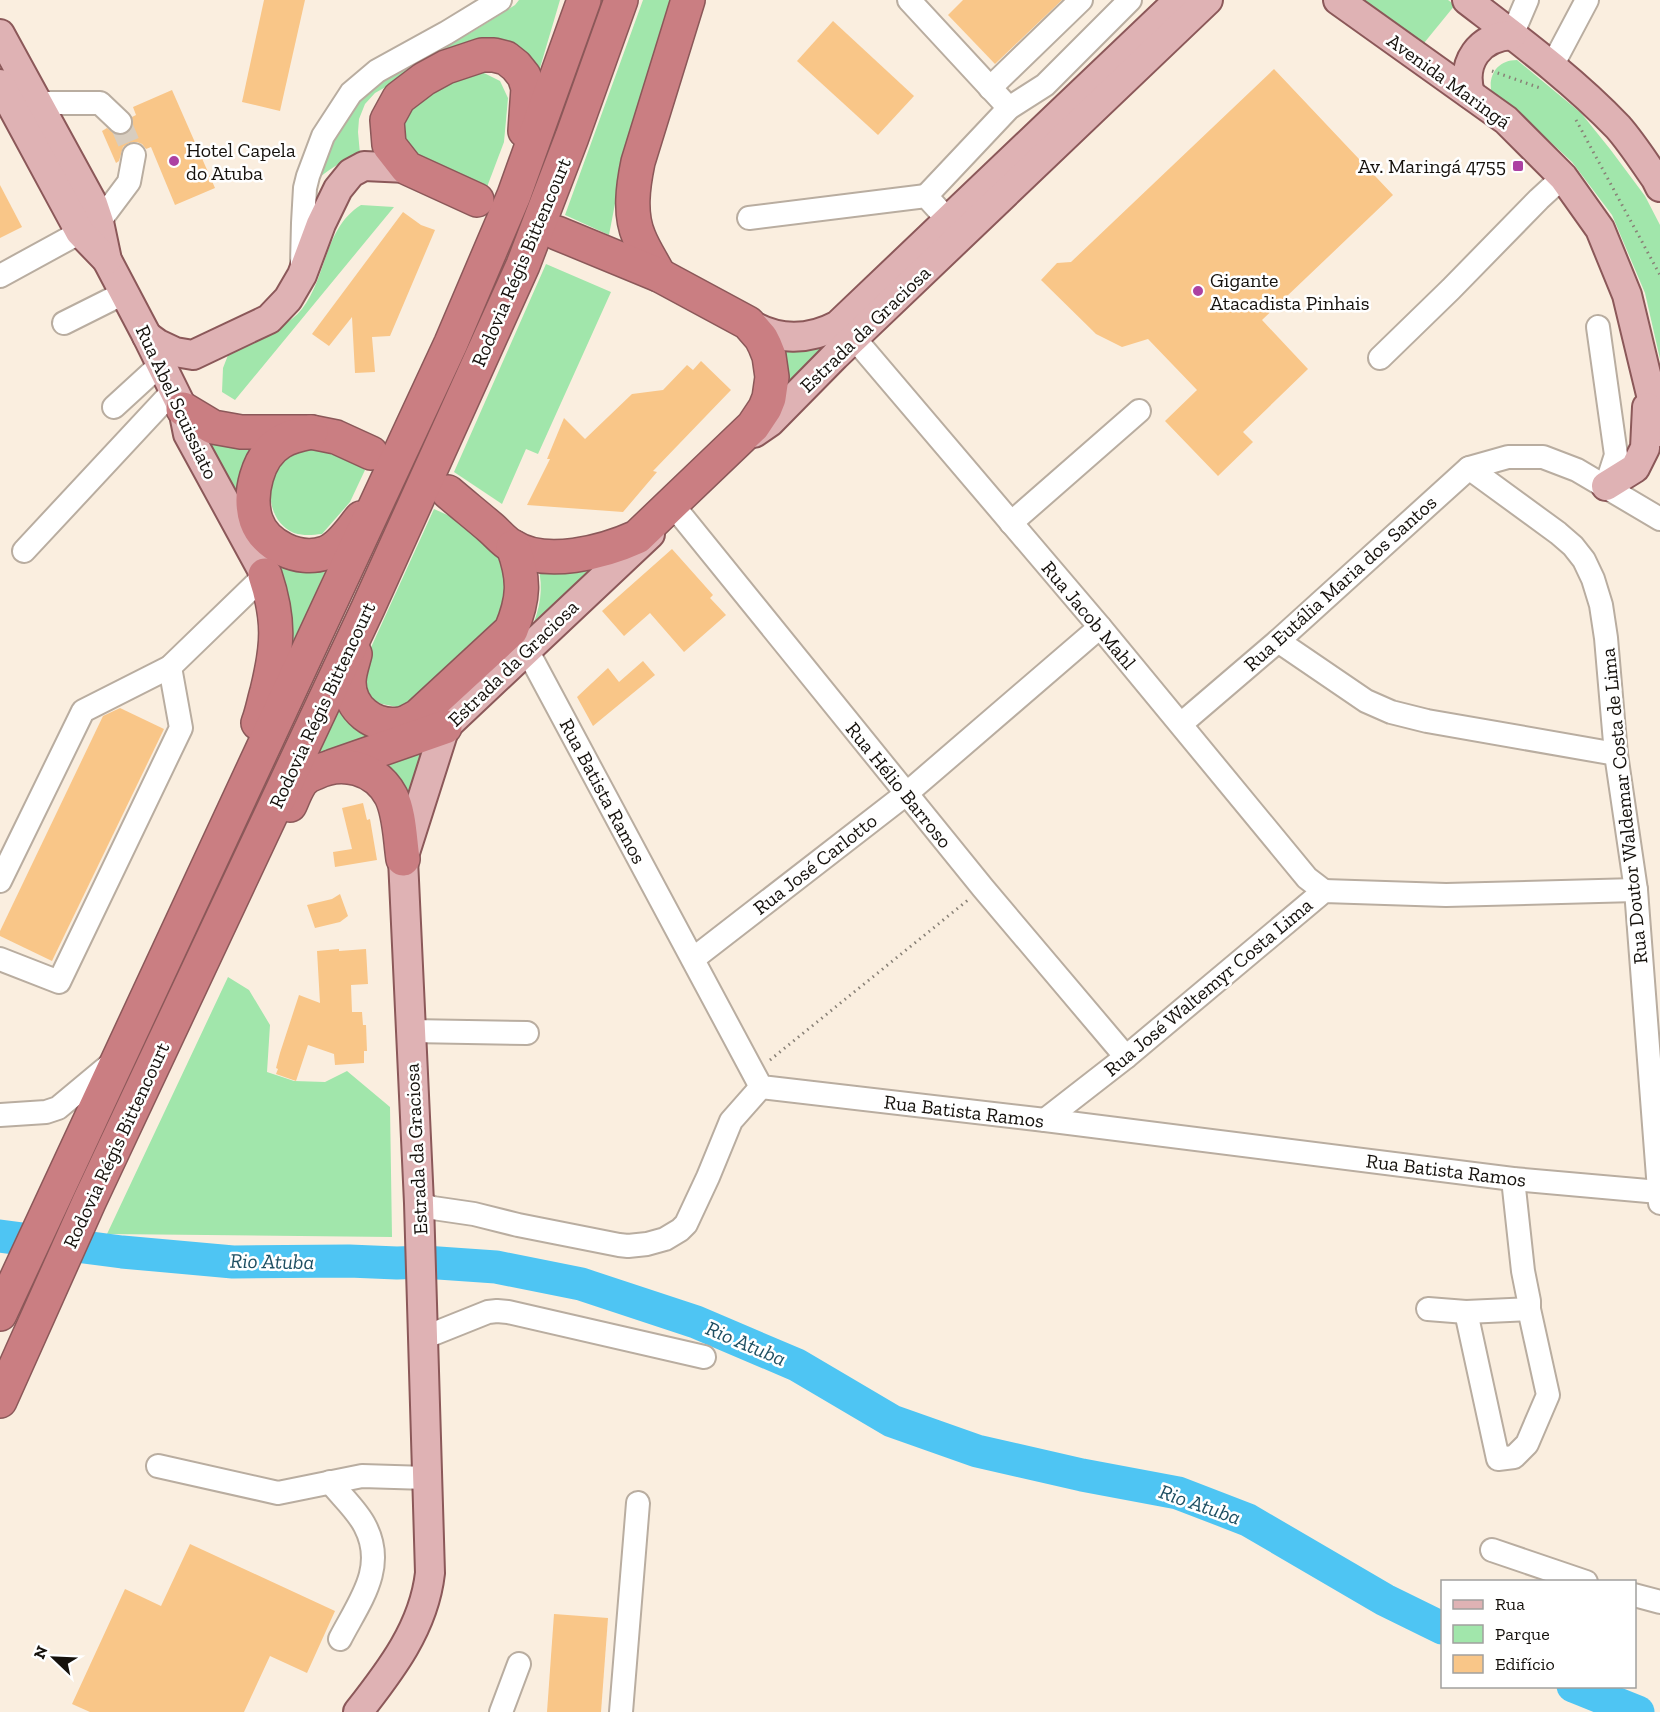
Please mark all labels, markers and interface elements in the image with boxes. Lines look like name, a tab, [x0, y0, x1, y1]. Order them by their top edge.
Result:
street label: Avenida Maringá	[1383, 28, 1516, 134]
place label: Hotel Capela do Atuba	[186, 138, 296, 185]
street label: Rodovia Régis Bittencourt	[466, 153, 576, 370]
marker: Hotel Capela do Atuba	[167, 154, 181, 168]
place label: Av. Maringá 4755	[1358, 154, 1506, 178]
marker: Av. Maringá 4755	[1511, 159, 1525, 173]
street label: Estrada da Graciosa	[795, 260, 935, 397]
place label: Gigante Atacadista Pinhais	[1210, 268, 1369, 315]
marker: Gigante Atacadista Pinhais	[1191, 284, 1205, 298]
street label: Rua Abel Scuissiato	[131, 321, 223, 483]
street label: Rua Eutália Maria dos Santos	[1239, 490, 1441, 676]
street label: Rua Jacob Mahl	[1037, 556, 1141, 674]
street label: Estrada da Graciosa	[443, 594, 583, 731]
street label: Rodovia Régis Bittencourt	[264, 598, 381, 812]
street label: Rua Doutor Waldemar Costa de Lima	[1595, 646, 1653, 965]
street label: Rua Batista Ramos	[555, 714, 651, 868]
street label: Rua Hélio Barroso	[841, 717, 957, 853]
street label: Rua José Carlotto	[748, 808, 882, 920]
street label: Rua José Waltemyr Costa Lima	[1099, 893, 1317, 1081]
street label: Rodovia Régis Bittencourt	[58, 1038, 175, 1252]
street label: Estrada da Graciosa	[400, 1062, 432, 1235]
street label: Rua Batista Ramos	[883, 1089, 1045, 1133]
street label: Rua Batista Ramos	[1365, 1148, 1527, 1192]
water label: Rio Atuba	[230, 1248, 314, 1274]
water label: Rio Atuba	[702, 1315, 790, 1371]
water label: Rio Atuba	[1156, 1478, 1244, 1530]
legend	[1441, 1580, 1636, 1688]
text: Rua	[1495, 1593, 1525, 1615]
text: Parque	[1495, 1623, 1550, 1645]
north arrow	[24, 1628, 84, 1688]
text: N	[30, 1643, 52, 1662]
text: Edifício	[1495, 1653, 1555, 1675]

